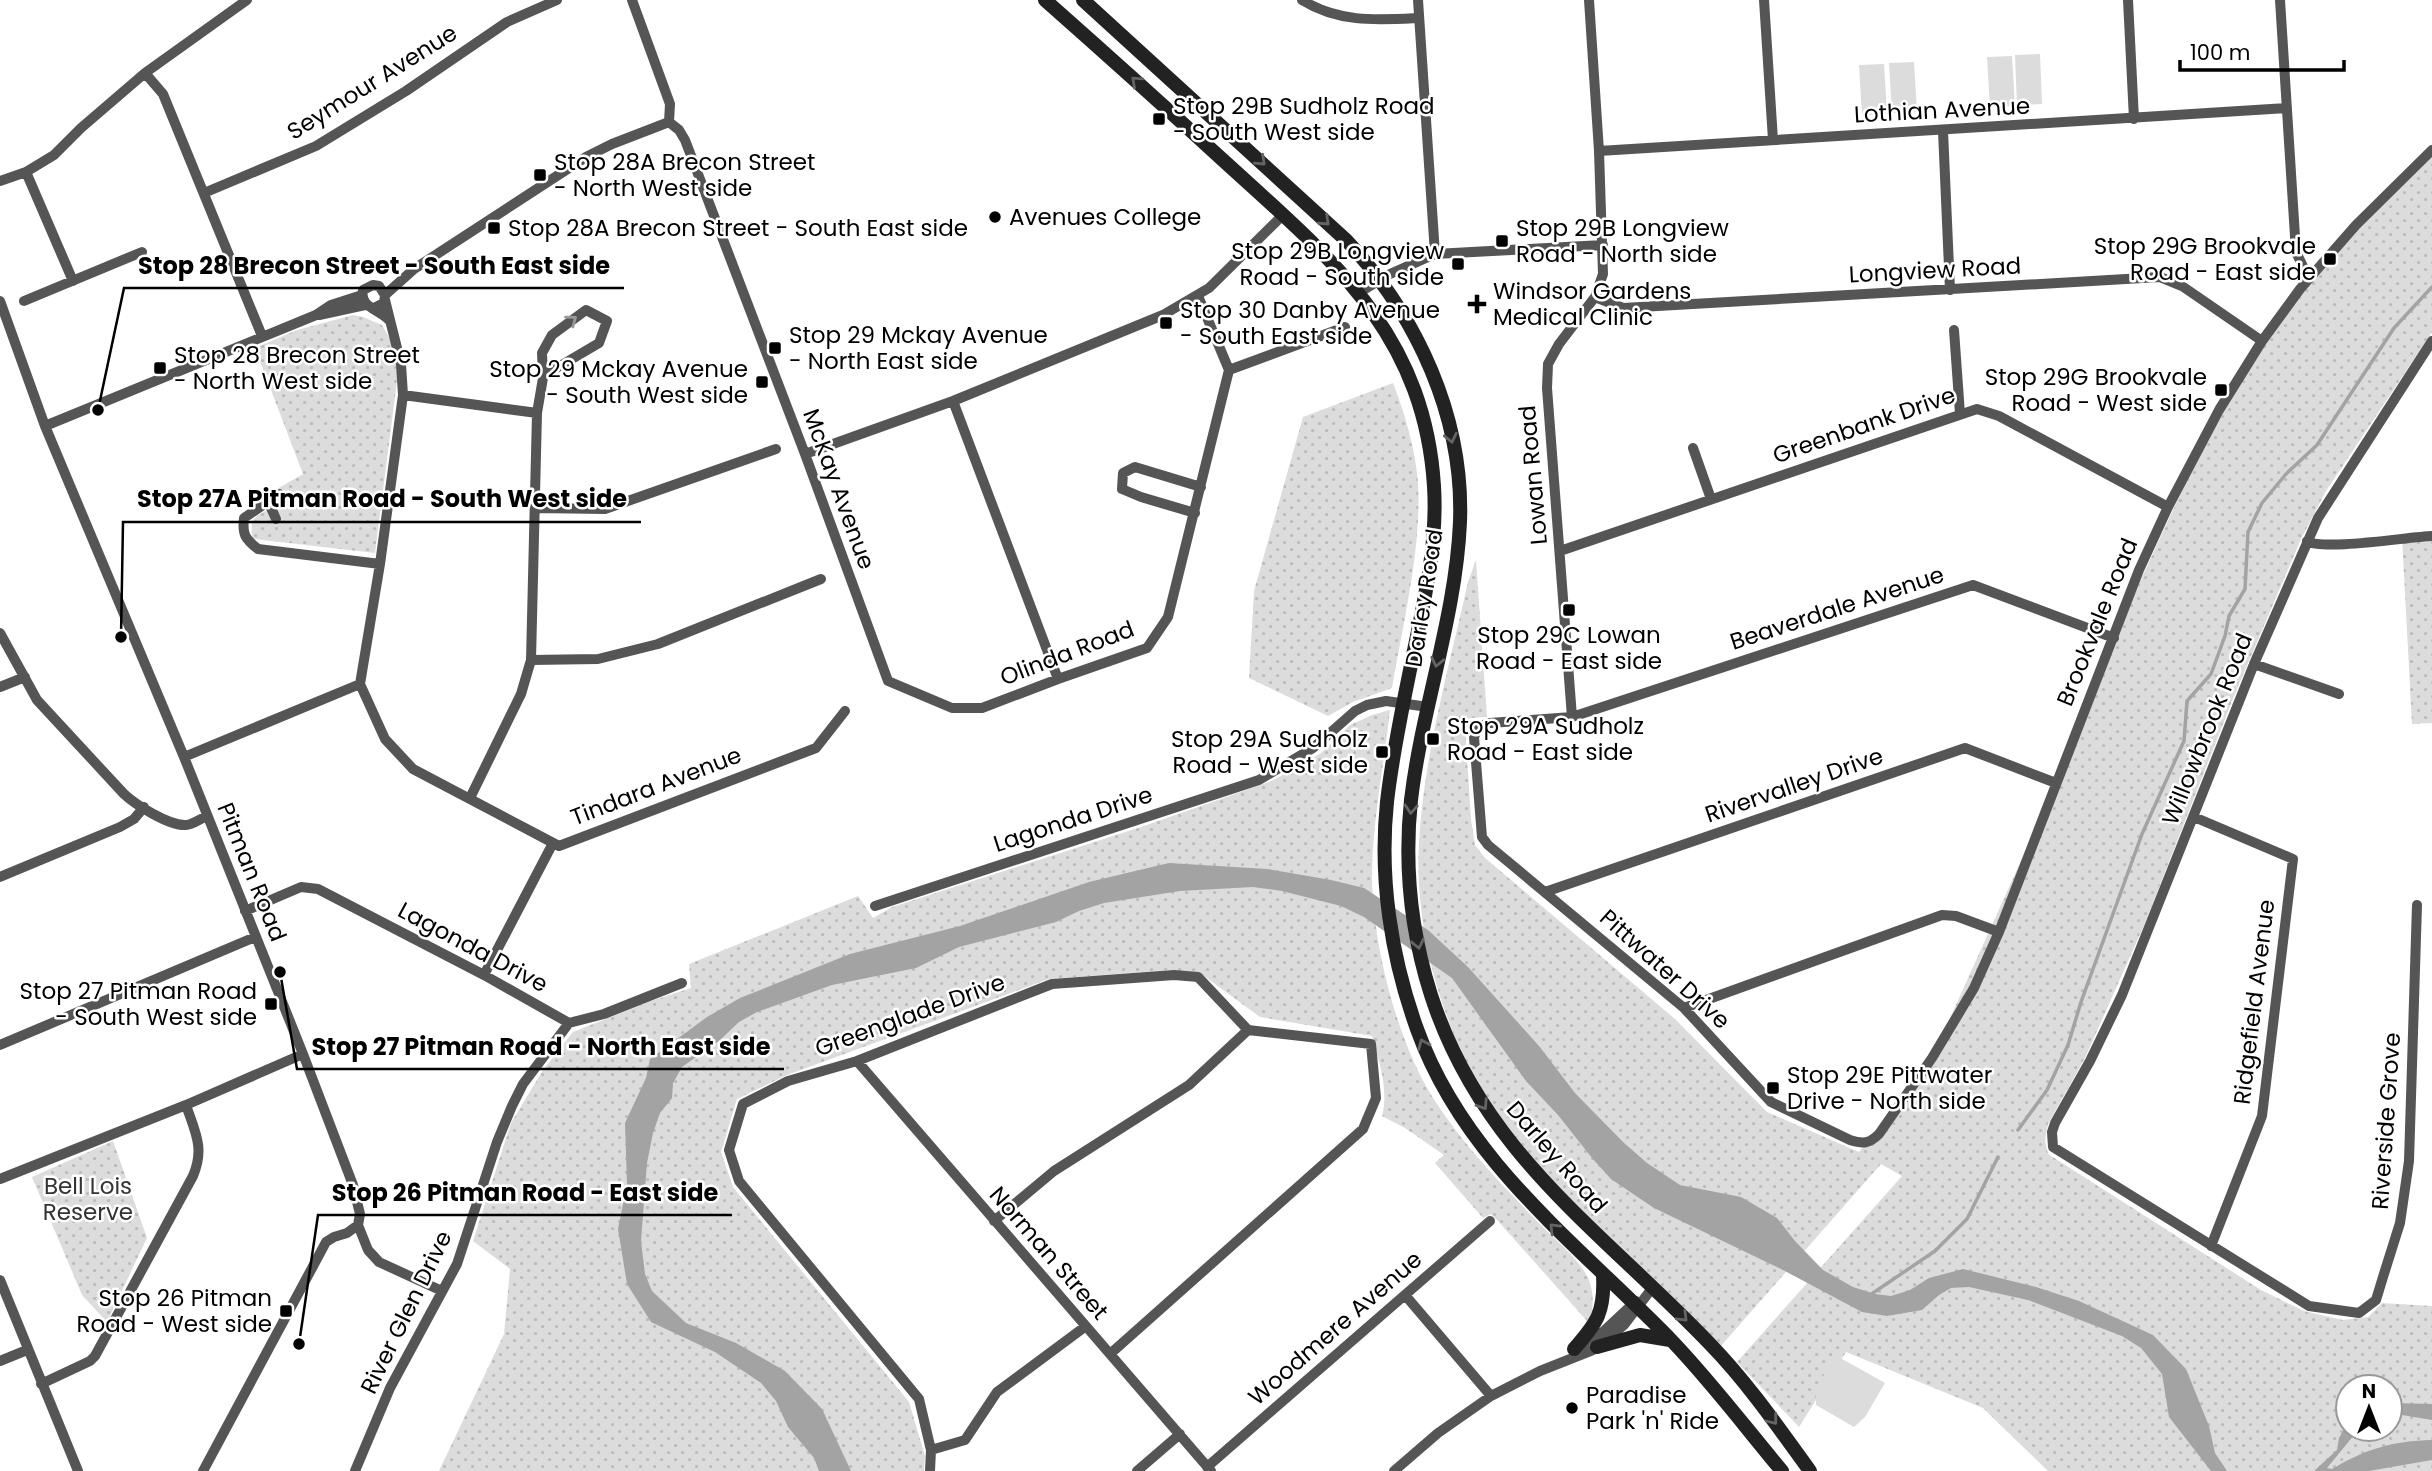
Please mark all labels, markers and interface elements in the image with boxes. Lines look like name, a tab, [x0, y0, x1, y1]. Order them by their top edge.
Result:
street label: Seymour Avenue	[281, 17, 463, 147]
scale bar	[2180, 28, 2344, 72]
text: 100 m	[2190, 38, 2250, 67]
one-way arrow	[1131, 77, 1144, 89]
street label: Lothian Avenue	[1853, 89, 2031, 131]
place label: Stop 29B Sudholz Road - South West side	[1173, 90, 1435, 148]
marker: Stop 29B Sudholz Road - South West side	[1151, 111, 1167, 127]
place label: Stop 28A Brecon Street - North West side	[554, 146, 816, 204]
one-way arrow	[1253, 153, 1266, 166]
marker: Stop 28A Brecon Street - North West side	[532, 167, 548, 183]
place label: Avenues College	[1009, 201, 1201, 233]
marker: Avenues College	[987, 209, 1003, 225]
place label: Stop 28A Brecon Street - South East side	[508, 212, 968, 244]
place label: Stop 29B Longview Road - North side	[1516, 212, 1729, 270]
one-way arrow	[1317, 213, 1330, 225]
marker: Stop 28A Brecon Street - South East side	[486, 220, 502, 236]
place label: Stop 29G Brookvale Road - East side	[2094, 230, 2316, 288]
marker: Stop 29B Longview Road - North side	[1494, 233, 1510, 249]
place label: Stop 29B Longview Road - South side	[1231, 235, 1444, 293]
callout: Stop 28 Brecon Street - South East side	[124, 243, 624, 288]
text: Stop 28 Brecon Street - South East side	[138, 249, 610, 282]
street label: Longview Road	[1848, 250, 2022, 290]
marker: Stop 29G Brookvale Road - East side	[2322, 251, 2338, 267]
marker: Stop 29B Longview Road - South side	[1450, 256, 1466, 272]
place label: Windsor Gardens Medical Clinic	[1493, 275, 1691, 333]
place label: Stop 30 Danby Avenue - South East side	[1180, 294, 1440, 352]
marker: Windsor Gardens Medical Clinic	[1467, 294, 1487, 314]
marker: Stop 30 Danby Avenue - South East side	[1158, 315, 1174, 331]
one-way arrow	[564, 316, 576, 329]
place label: Stop 29 Mckay Avenue - North East side	[789, 319, 1048, 377]
place label: Stop 28 Brecon Street - North West side	[174, 339, 420, 397]
marker: Stop 29 Mckay Avenue - North East side	[767, 340, 783, 356]
place label: Stop 29 Mckay Avenue - South West side	[489, 353, 748, 411]
marker: Stop 28 Brecon Street - North West side	[152, 360, 168, 376]
place label: Stop 29G Brookvale Road - West side	[1985, 361, 2207, 419]
marker: Stop 29 Mckay Avenue - South West side	[754, 374, 770, 390]
street label: Greenbank Drive	[1768, 379, 1960, 471]
marker: Stop 29G Brookvale Road - West side	[2213, 382, 2229, 398]
street label: McKay Avenue	[795, 404, 883, 574]
street label: Lowan Road	[1511, 404, 1555, 546]
one-way arrow	[1443, 431, 1458, 443]
callout: Stop 27A Pitman Road - South West side	[123, 477, 641, 522]
text: Stop 27A Pitman Road - South West side	[137, 482, 627, 515]
street label: Darley Road	[1397, 527, 1451, 669]
street label: Brookvale Road	[2049, 533, 2145, 711]
street label: Beaverdale Avenue	[1726, 558, 1948, 658]
marker: Stop 29C Lowan Road - East side	[1561, 602, 1577, 618]
street label: Olinda Road	[995, 613, 1139, 693]
place label: Stop 29C Lowan Road - East side	[1476, 619, 1662, 677]
street label: Willowbrook Road	[2154, 628, 2260, 830]
one-way arrow	[1431, 656, 1446, 668]
place label: Stop 29A Sudholz Road - East side	[1447, 710, 1644, 768]
place label: Stop 29A Sudholz Road - West side	[1171, 723, 1368, 781]
marker: Stop 29A Sudholz Road - East side	[1425, 731, 1441, 747]
street label: Tindara Avenue	[566, 739, 746, 833]
street label: Rivervalley Drive	[1701, 740, 1887, 830]
marker: Stop 29A Sudholz Road - West side	[1374, 744, 1390, 760]
street label: Lagonda Drive	[989, 778, 1157, 860]
street label: Pitman Road	[210, 798, 294, 946]
one-way arrow	[1404, 804, 1419, 815]
street label: Lagonda Drive	[392, 894, 554, 1000]
street label: Ridgefield Avenue	[2226, 898, 2282, 1106]
street label: Pittwater Drive	[1593, 902, 1737, 1036]
one-way arrow	[1410, 938, 1425, 950]
street label: Greenglade Drive	[811, 966, 1009, 1064]
place label: Stop 27 Pitman Road - South West side	[20, 975, 257, 1033]
marker: Stop 27 Pitman Road - South West side	[263, 996, 279, 1012]
callout: Stop 27 Pitman Road - North East side	[297, 1024, 784, 1069]
text: Stop 27 Pitman Road - North East side	[312, 1030, 771, 1063]
street label: Riverside Grove	[2364, 1031, 2408, 1211]
one-way arrow	[1417, 1039, 1431, 1051]
place label: Stop 29E Pittwater Drive - North side	[1787, 1059, 1992, 1117]
marker: Stop 29E Pittwater Drive - North side	[1765, 1080, 1781, 1096]
street label: Darley Road	[1499, 1094, 1615, 1220]
one-way arrow	[1475, 1098, 1488, 1111]
park label: Bell Lois Reserve	[43, 1170, 133, 1228]
callout: Stop 26 Pitman Road - East side	[318, 1170, 732, 1215]
text: Stop 26 Pitman Road - East side	[332, 1176, 719, 1209]
street label: Norman Street	[982, 1180, 1116, 1326]
one-way arrow	[1550, 1223, 1563, 1236]
street label: River Glen Drive	[353, 1225, 459, 1399]
street label: Woodmere Avenue	[1241, 1244, 1429, 1412]
place label: Stop 26 Pitman Road - West side	[77, 1282, 272, 1340]
marker: Stop 26 Pitman Road - West side	[278, 1303, 294, 1319]
one-way arrow	[1675, 1308, 1688, 1321]
north arrow	[2334, 1373, 2404, 1443]
text: N	[2362, 1378, 2376, 1405]
place label: Paradise Park 'n' Ride	[1586, 1379, 1719, 1437]
marker: Paradise Park 'n' Ride	[1564, 1400, 1580, 1416]
one-way arrow	[1764, 1413, 1777, 1425]

